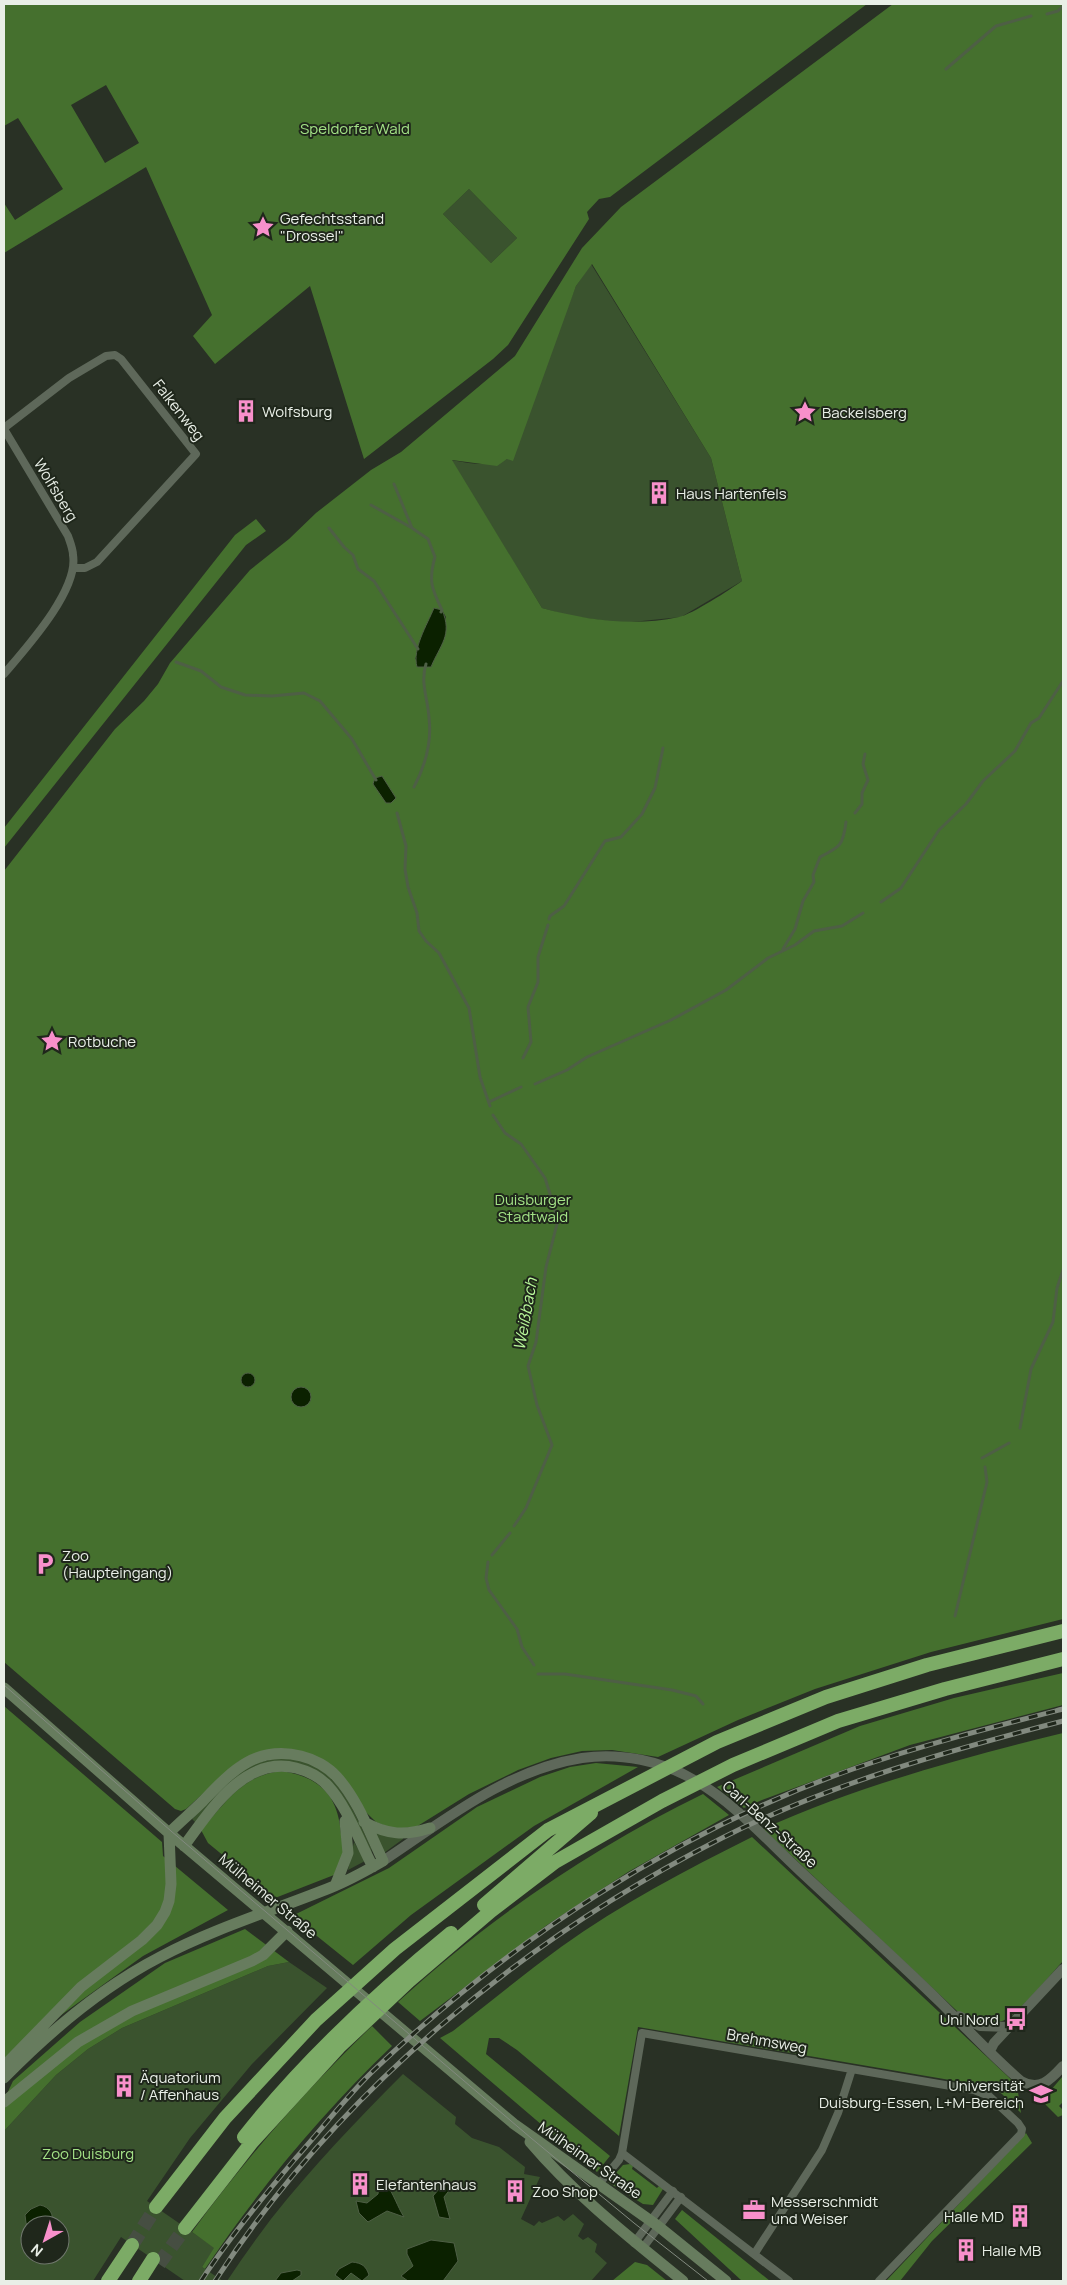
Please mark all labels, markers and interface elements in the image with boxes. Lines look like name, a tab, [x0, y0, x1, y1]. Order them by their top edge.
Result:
park label: Speldorfer Wald	[300, 118, 410, 139]
place label: Gefechtsstand "Drossel"	[280, 208, 384, 246]
place icon: Gefechtsstand "Drossel"	[250, 214, 276, 240]
street label: Falkenweg	[148, 375, 210, 445]
building icon: Wolfsburg	[233, 398, 259, 424]
place icon: Backelsberg	[792, 399, 818, 425]
place label: Wolfsburg	[262, 401, 332, 422]
place label: Backelsberg	[822, 402, 907, 423]
street label: Wolfsberg	[29, 454, 83, 526]
building icon: Haus Hartenfels	[646, 480, 672, 506]
place label: Haus Hartenfels	[676, 483, 787, 504]
place icon: Rotbuche	[39, 1028, 65, 1054]
place label: Rotbuche	[68, 1031, 136, 1052]
park label: Duisburger Stadtwald	[495, 1189, 572, 1227]
water label: Weißbach	[508, 1276, 542, 1352]
place label: Zoo (Haupteingang)	[62, 1545, 173, 1583]
parking icon: Zoo (Haupteingang)	[32, 1551, 58, 1577]
street label: Carl-Benz-Straße	[718, 1776, 822, 1873]
street label: Mülheimer Straße	[214, 1849, 322, 1944]
bus stop icon: Uni Nord	[1003, 2006, 1029, 2032]
place label: Uni Nord	[940, 2009, 999, 2030]
street label: Brehmsweg	[725, 2024, 809, 2058]
place label: Äquatorium / Affenhaus	[140, 2067, 221, 2105]
building icon: Äquatorium / Affenhaus	[111, 2073, 137, 2099]
place label: Universität Duisburg-Essen, L+M-Bereich	[819, 2075, 1024, 2113]
school or university icon: Universität Duisburg-Essen, L+M-Bereich	[1028, 2081, 1054, 2107]
street label: Mülheimer Straße	[534, 2116, 646, 2204]
park label: Zoo Duisburg	[42, 2143, 134, 2164]
building icon: Elefantenhaus	[347, 2171, 373, 2197]
place label: Elefantenhaus	[376, 2174, 476, 2195]
building icon: Zoo Shop	[502, 2178, 528, 2204]
place label: Zoo Shop	[532, 2181, 598, 2202]
place label: Messerschmidt und Weiser	[771, 2191, 878, 2229]
office icon: Messerschmidt und Weiser	[741, 2197, 767, 2223]
building icon: Halle MD	[1007, 2203, 1033, 2229]
place label: Halle MD	[944, 2206, 1004, 2227]
north arrow	[20, 2215, 70, 2265]
building icon: Halle MB	[953, 2237, 979, 2263]
text: N	[27, 2240, 46, 2261]
place label: Halle MB	[982, 2240, 1041, 2261]

